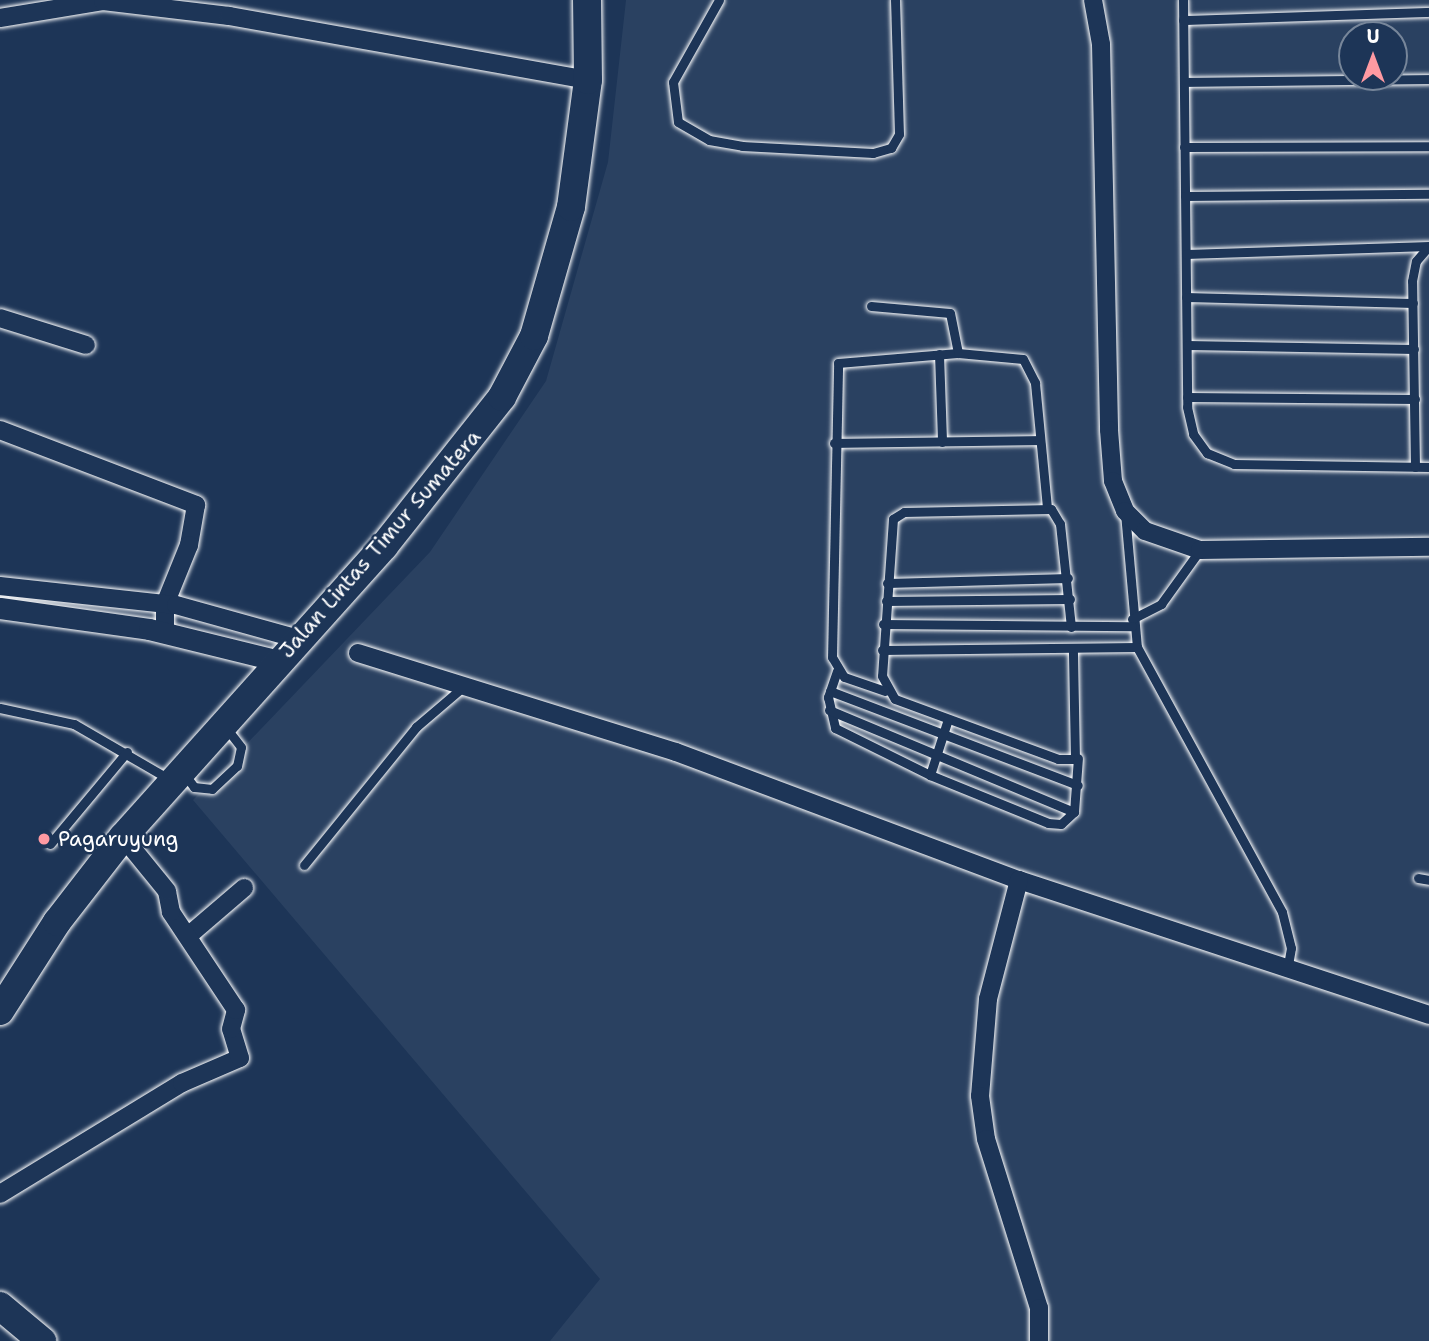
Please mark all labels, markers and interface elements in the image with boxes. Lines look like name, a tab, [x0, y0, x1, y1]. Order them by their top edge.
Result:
north arrow	[1338, 21, 1408, 91]
text: U	[1367, 24, 1380, 49]
street label: Jalan Lintas Timur Sumatera	[274, 425, 486, 663]
place label: Pagaruyung	[58, 826, 178, 852]
marker: Pagaruyung	[36, 831, 52, 847]

